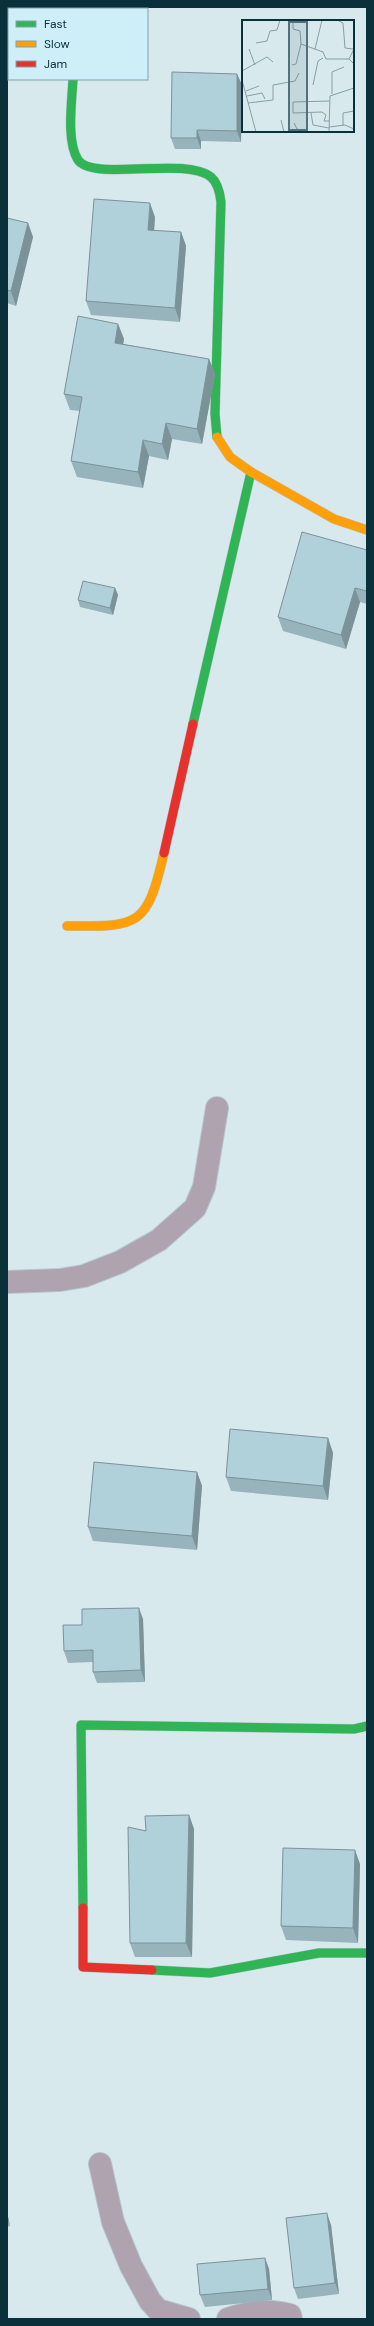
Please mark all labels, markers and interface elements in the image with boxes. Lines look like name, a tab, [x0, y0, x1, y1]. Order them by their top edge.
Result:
legend	[8, 8, 148, 80]
text: Fast	[44, 16, 67, 32]
inset map	[242, 20, 354, 132]
text: Slow	[44, 36, 70, 52]
text: Jam	[44, 56, 67, 72]

